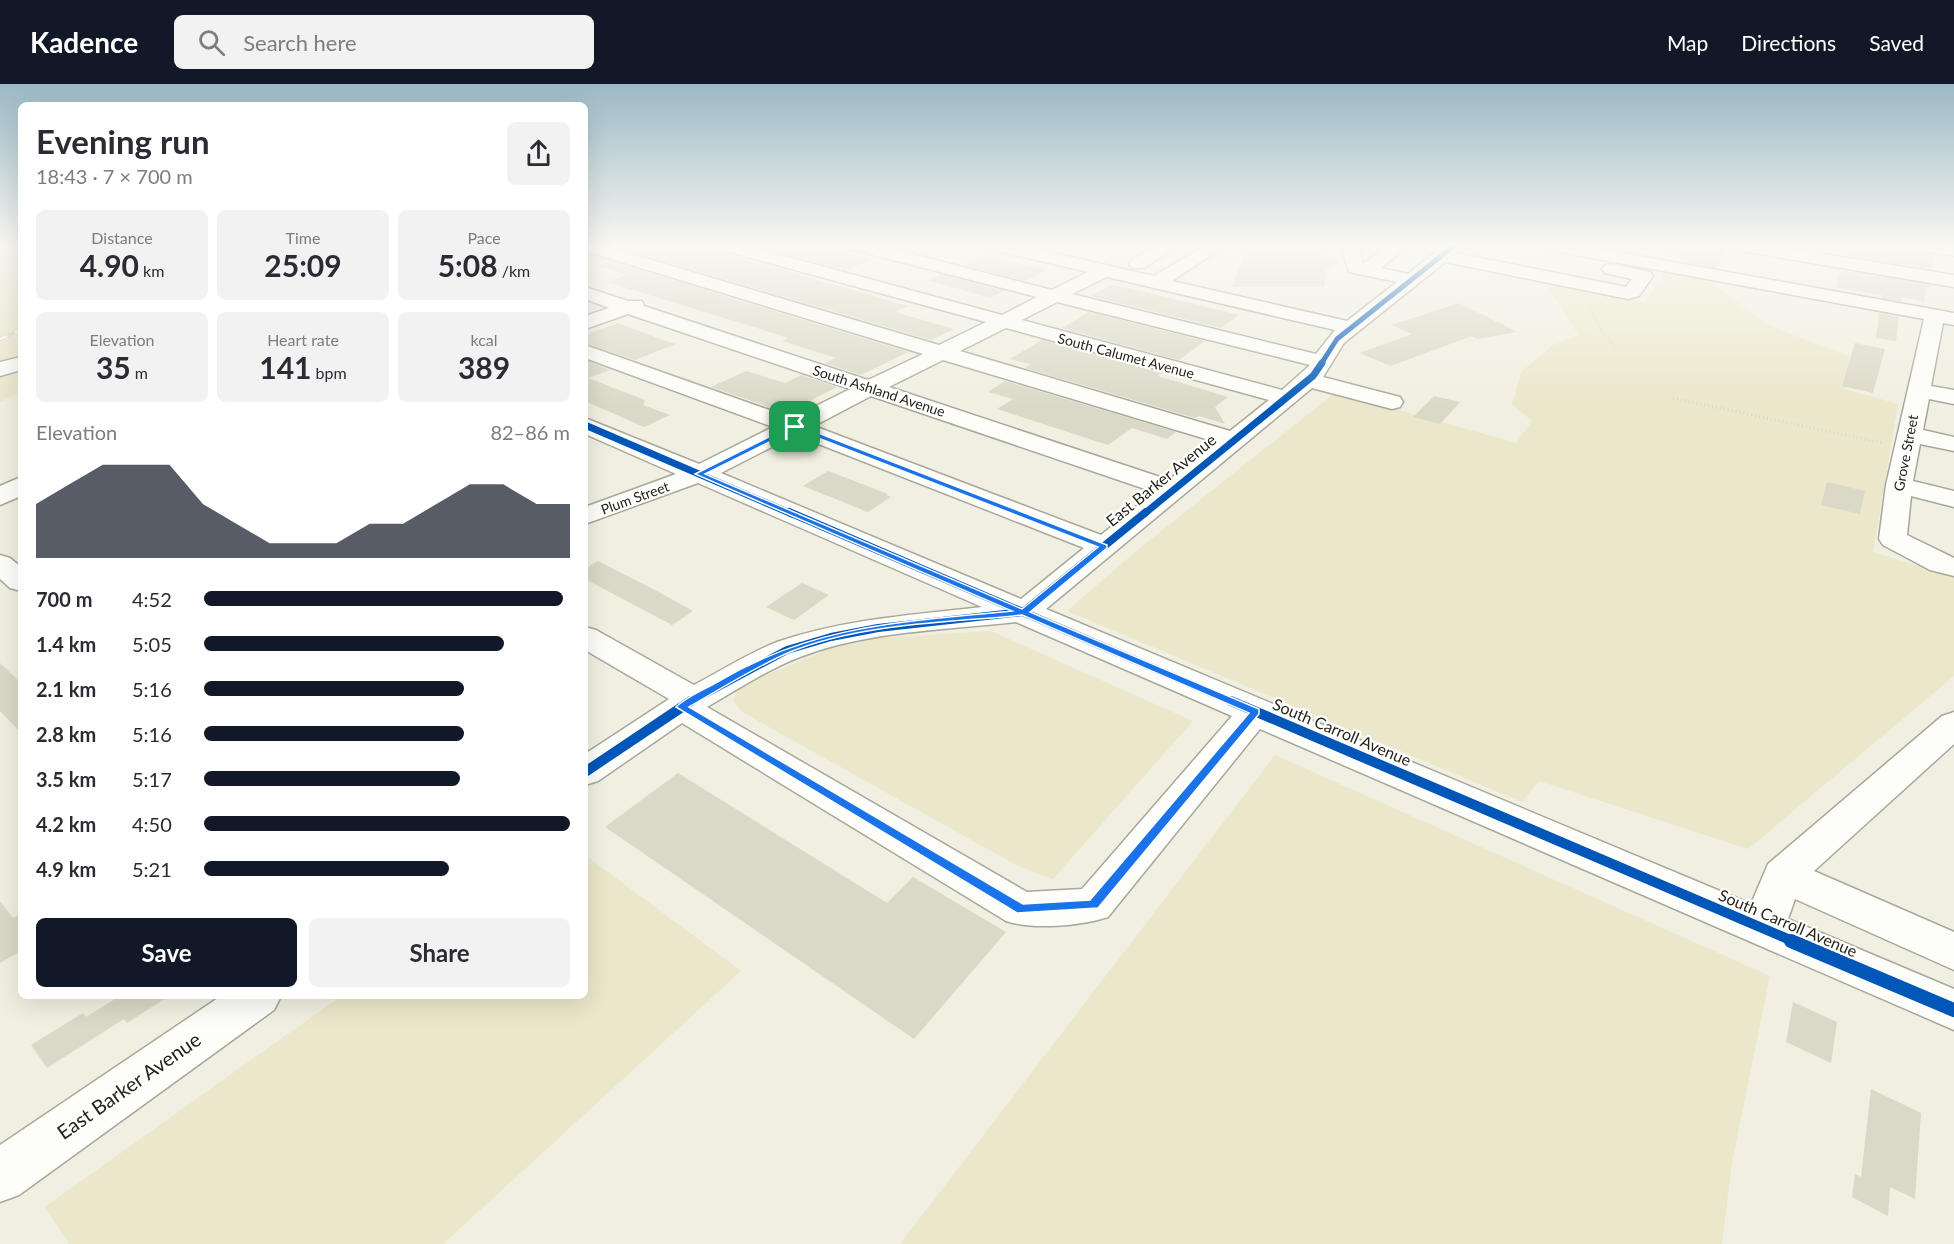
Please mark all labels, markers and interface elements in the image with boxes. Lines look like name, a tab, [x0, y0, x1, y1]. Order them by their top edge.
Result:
search box	[174, 15, 594, 69]
text: Kadence	[30, 25, 138, 59]
icon: search	[195, 26, 228, 59]
text: Search here	[243, 29, 357, 56]
text: Map	[1667, 30, 1708, 55]
text: Directions	[1741, 30, 1836, 55]
text: Saved	[1869, 30, 1924, 55]
text: Evening run	[36, 121, 210, 161]
button: share	[507, 122, 570, 185]
text: 18:43 · 7 × 700 m	[36, 164, 193, 188]
text: Distance	[91, 228, 153, 247]
text: Time	[286, 228, 320, 247]
text: Pace	[467, 228, 501, 247]
text: 4.90	[80, 247, 139, 283]
text: 25:09	[264, 247, 342, 283]
text: 5:08	[438, 247, 498, 283]
text: km	[139, 261, 164, 280]
text: /km	[498, 261, 530, 280]
street label: South Calumet Avenue	[1056, 329, 1196, 382]
text: Elevation	[90, 330, 155, 349]
text: Heart rate	[267, 330, 339, 349]
text: kcal	[470, 330, 498, 349]
text: 35	[96, 349, 131, 385]
text: 141	[259, 349, 312, 385]
text: 389	[458, 349, 510, 385]
street label: South Ashland Avenue	[811, 361, 947, 420]
text: m	[131, 363, 148, 382]
text: bpm	[312, 363, 347, 382]
pin	[769, 401, 820, 452]
icon: arrive	[778, 410, 811, 443]
street label: Grove Street	[1890, 413, 1921, 493]
text: Elevation	[36, 420, 117, 444]
text: 82–86 m	[490, 420, 570, 444]
street label: East Barker Avenue	[1102, 429, 1220, 530]
street label: Plum Street	[598, 477, 671, 518]
text: 700 m	[36, 587, 92, 611]
text: 4:52	[132, 587, 172, 611]
text: 1.4 km	[36, 632, 96, 656]
text: 5:05	[132, 632, 172, 656]
text: 2.1 km	[36, 677, 96, 701]
text: 5:16	[132, 677, 172, 701]
street label: South Carroll Avenue	[1270, 694, 1414, 769]
text: 2.8 km	[36, 722, 96, 746]
text: 5:16	[132, 722, 172, 746]
text: 3.5 km	[36, 767, 96, 791]
text: 5:17	[132, 767, 172, 791]
text: 4.2 km	[36, 812, 96, 836]
text: 4:50	[132, 812, 172, 836]
text: 4.9 km	[36, 857, 96, 881]
text: 5:21	[132, 857, 172, 881]
street label: South Carroll Avenue	[1716, 885, 1860, 960]
button: Save	[36, 918, 297, 987]
button: Share	[309, 918, 570, 987]
street label: East Barker Avenue	[52, 1027, 205, 1144]

